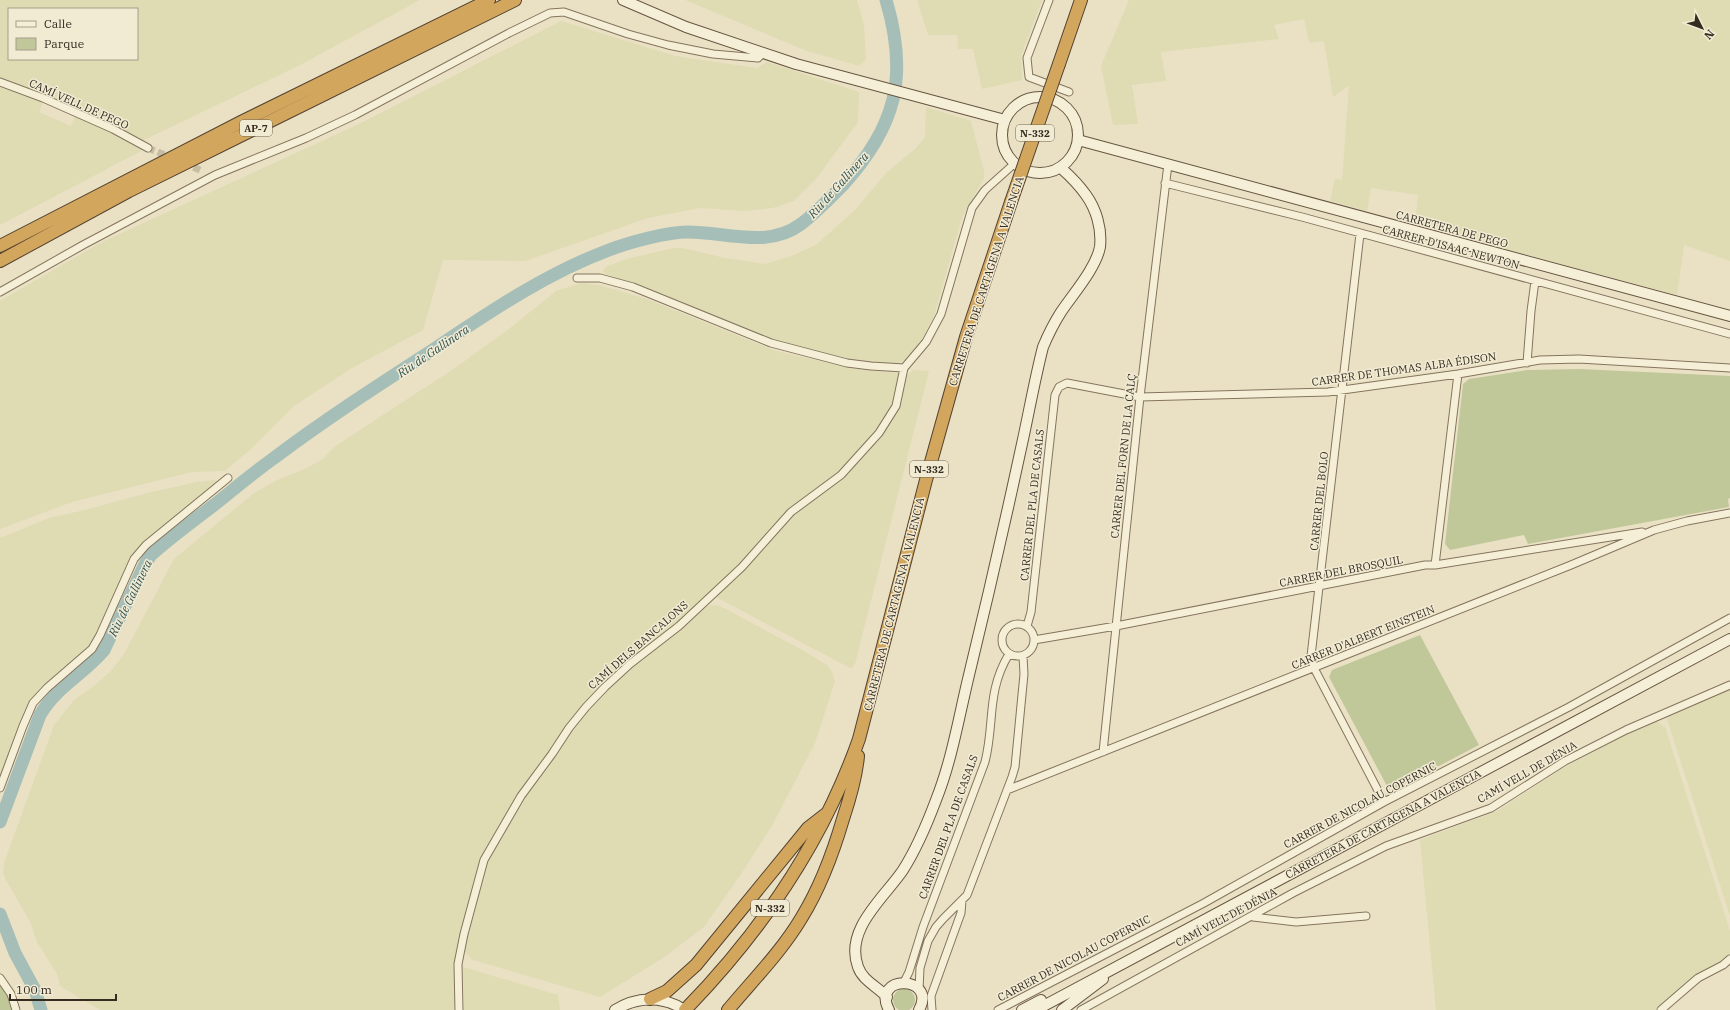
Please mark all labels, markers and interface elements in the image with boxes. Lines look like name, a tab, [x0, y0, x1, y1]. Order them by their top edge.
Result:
legend	[8, 8, 138, 60]
north arrow	[1682, 8, 1722, 48]
text: Calle	[44, 16, 72, 31]
text: N	[1701, 27, 1718, 43]
text: Parque	[44, 36, 84, 51]
street label: CAMÍ VELL DE PEGO	[27, 76, 131, 132]
road number: AP-7	[240, 120, 272, 136]
road number: N-332	[1016, 125, 1054, 141]
water label: Riu de Gallinera	[804, 149, 872, 222]
street label: CARRETERA DE CARTAGENA A VALENCIA	[945, 174, 1027, 388]
street label: CARRETERA DE PEGO	[1394, 207, 1510, 251]
street label: CARRER D'ISAAC NEWTON	[1381, 222, 1522, 272]
water label: Riu de Gallinera	[393, 321, 472, 381]
street label: CARRER DE THOMAS ALBA ÉDISON	[1311, 349, 1498, 389]
street label: CARRER DEL FORN DE LA CALÇ	[1107, 373, 1139, 539]
street label: CARRER DEL PLA DE CASALS	[1017, 428, 1047, 582]
street label: CARRER DEL BOLO	[1307, 451, 1331, 551]
road number: N-332	[910, 461, 948, 477]
street label: CARRETERA DE CARTAGENA A VALENCIA	[861, 495, 927, 712]
street label: CARRER DEL BROSQUIL	[1278, 552, 1404, 590]
water label: Riu de Gallinera	[105, 557, 155, 640]
street label: CAMÍ DELS BANCALONS	[585, 598, 691, 692]
street label: CARRER D'ALBERT EINSTEIN	[1289, 602, 1437, 672]
street label: CAMÍ VELL DE DÉNIA	[1475, 738, 1580, 806]
street label: CARRER DEL PLA DE CASALS	[915, 753, 981, 901]
street label: CARRER DE NICOLAU COPERNIC	[1281, 759, 1439, 851]
street label: CARRETERA DE CARTAGENA A VALENCIA	[1283, 766, 1484, 882]
street label: CAMÍ VELL DE DÉNIA	[1173, 884, 1279, 950]
road number: N-332	[751, 900, 789, 916]
street label: CARRER DE NICOLAU COPERNIC	[995, 912, 1153, 1004]
scale bar	[10, 976, 116, 1002]
text: 100 m	[16, 982, 52, 997]

